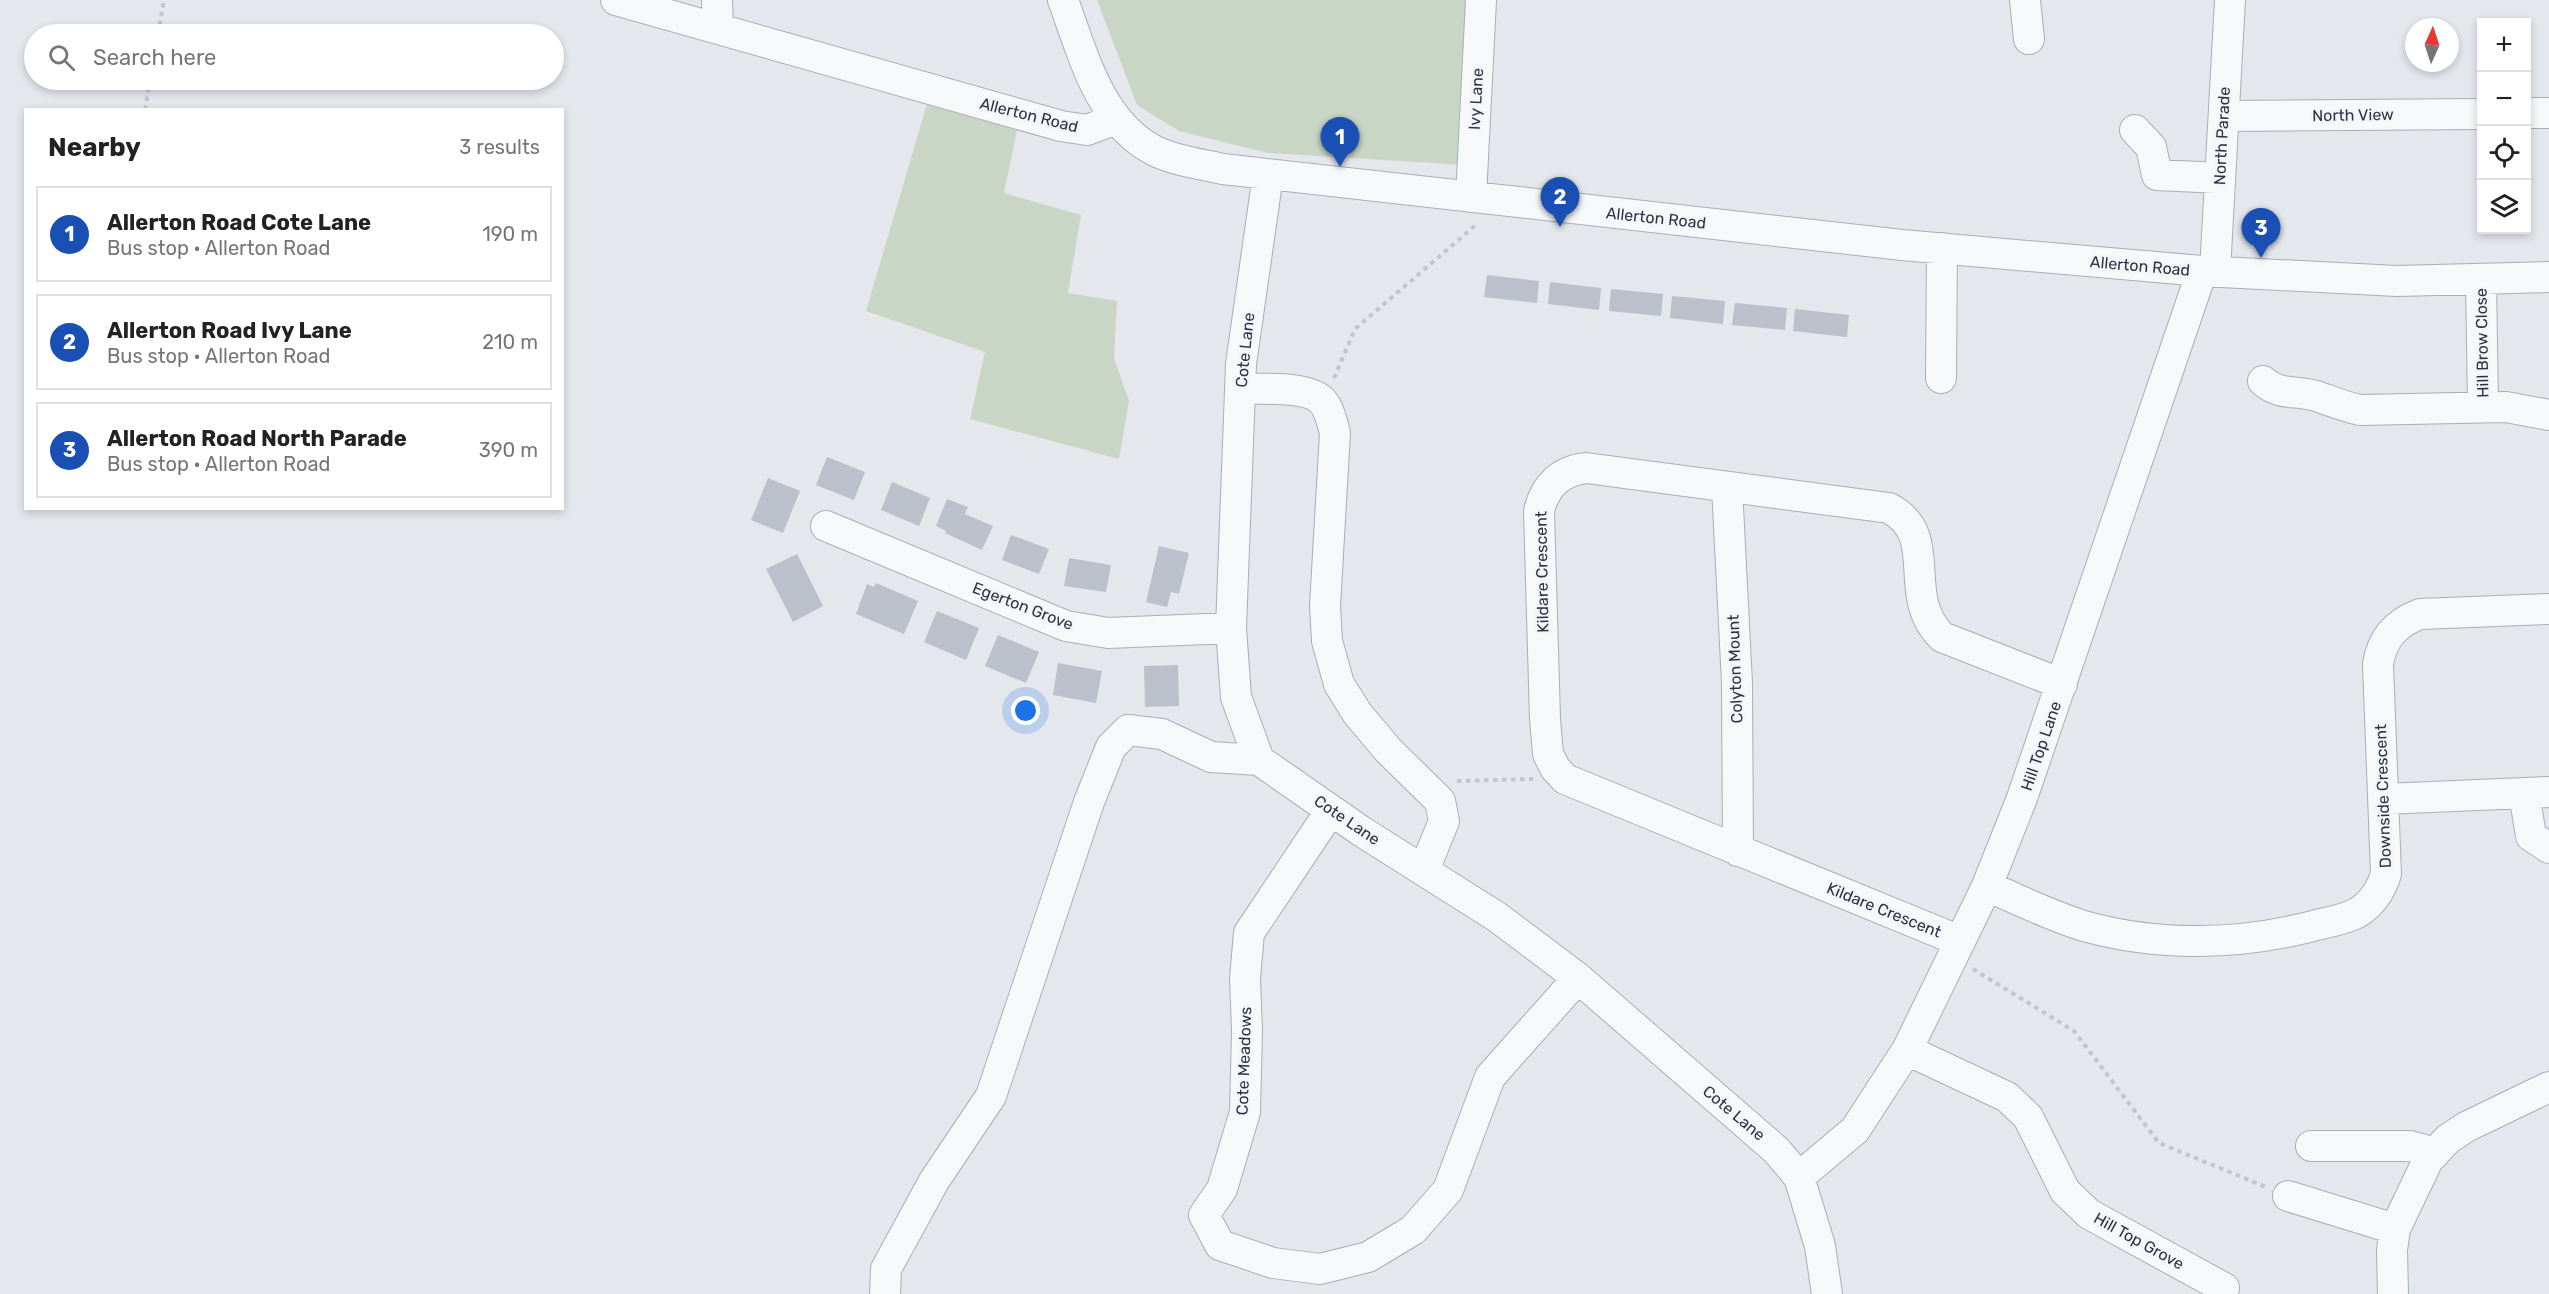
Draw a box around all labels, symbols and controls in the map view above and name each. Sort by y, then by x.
north arrow [2405,18,2459,72]
map controls [2477,18,2531,234]
button: + [2477,18,2531,72]
search box [24,24,564,90]
icon: search [45,41,78,74]
text: Search here [93,44,216,71]
street label: Ivy Lane [1465,67,1487,130]
button: − [2477,72,2531,126]
street label: North Parade [2210,86,2234,186]
street label: Allerton Road [978,94,1080,136]
street label: North View [2312,105,2394,125]
pin: 1 [1320,118,1360,167]
button: locate [2477,126,2531,180]
text: Nearby [48,132,141,163]
text: 3 results [459,135,540,159]
pin: 2 [1540,178,1580,227]
button: layers [2477,180,2531,234]
street label: Allerton Road [1605,203,1707,233]
pin: 3 [2242,208,2280,258]
text: Allerton Road Cote Lane [107,209,371,236]
text: 1 [65,222,74,246]
text: 190 m [482,222,538,246]
text: Bus stop · Allerton Road [107,236,330,260]
street label: Allerton Road [2089,252,2191,280]
street label: Hill Brow Close [2472,288,2492,398]
street label: Cote Lane [1232,311,1258,388]
text: Allerton Road Ivy Lane [107,317,352,344]
text: 2 [63,330,76,354]
text: 210 m [482,330,538,354]
text: Bus stop · Allerton Road [107,344,330,368]
text: Allerton Road North Parade [107,425,407,452]
text: 3 [63,438,76,462]
text: 390 m [479,438,538,462]
text: Bus stop · Allerton Road [107,452,330,476]
street label: Kildare Crescent [1531,511,1553,633]
street label: Egerton Grove [970,578,1076,634]
street label: Colyton Mount [1724,614,1746,724]
your location [1011,696,1040,725]
street label: Hill Top Lane [2017,699,2065,793]
street label: Downside Crescent [2371,724,2395,868]
street label: Cote Lane [1310,791,1384,849]
street label: Kildare Crescent [1824,878,1944,942]
street label: Cote Meadows [1233,1006,1255,1116]
street label: Cote Lane [1699,1081,1769,1145]
street label: Hill Top Grove [2091,1208,2187,1274]

